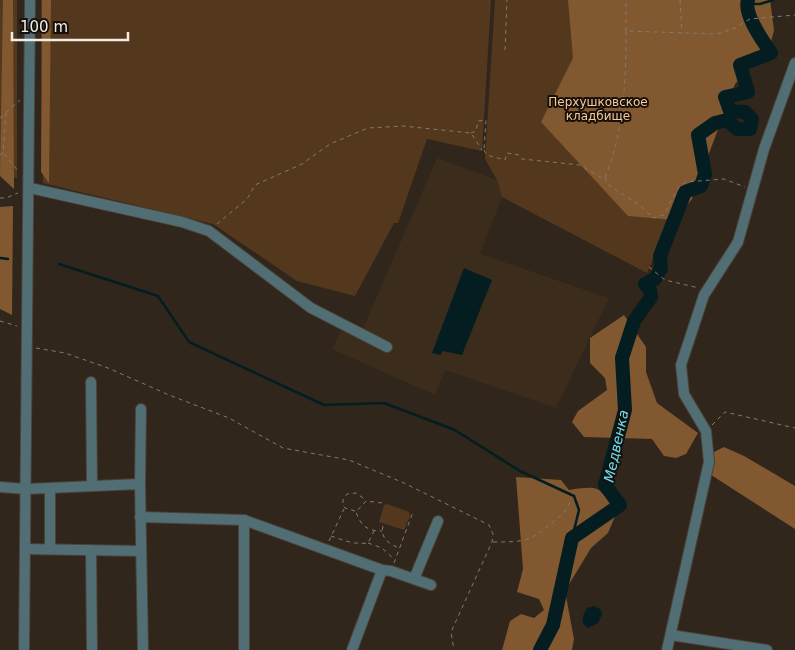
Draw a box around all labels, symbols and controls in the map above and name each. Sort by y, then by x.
scale bar [12,10,129,42]
text: 100 m [20,18,68,36]
park label: Перхушковское кладбище [548,95,648,123]
water label: Медвенка [601,408,631,484]

